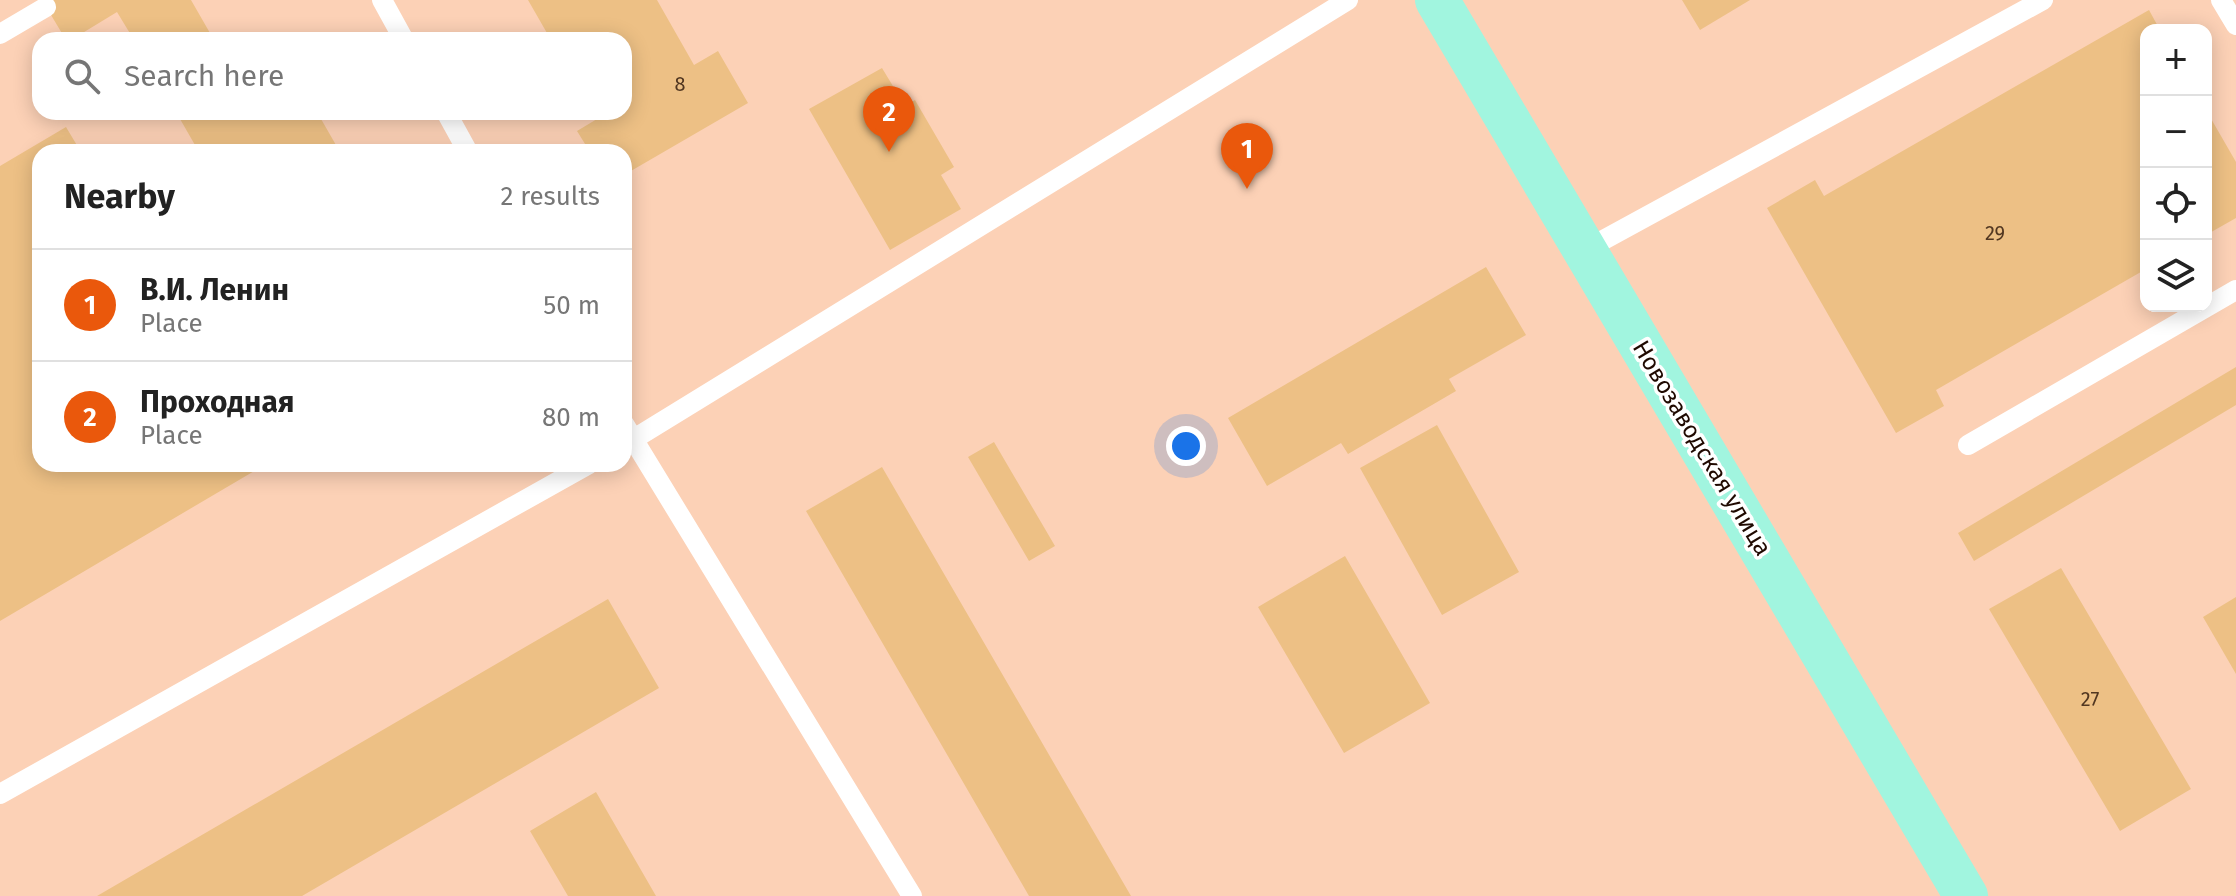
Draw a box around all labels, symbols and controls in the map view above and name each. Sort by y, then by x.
map controls [2140,24,2212,312]
button: + [2140,24,2212,96]
search box [32,32,632,120]
icon: search [60,54,104,98]
text: Search here [124,58,284,94]
house number: 8 [674,72,686,96]
pin: 2 [863,86,915,152]
button: − [2140,96,2212,168]
pin: 1 [1221,123,1273,189]
button: locate [2140,168,2212,240]
text: Nearby [64,176,175,217]
text: 2 results [500,181,600,212]
house number: 29 [1985,221,2005,245]
button: layers [2140,240,2212,312]
text: В.И. Ленин [140,272,289,308]
text: 1 [84,290,96,321]
text: 50 m [543,290,600,321]
text: Place [140,308,203,339]
street label: Новозаводская улица [1627,336,1777,560]
text: Проходная [140,384,295,420]
text: 2 [83,402,97,433]
text: 80 m [542,402,600,433]
text: Place [140,420,203,451]
your location [1166,426,1206,466]
house number: 27 [2081,687,2099,711]

